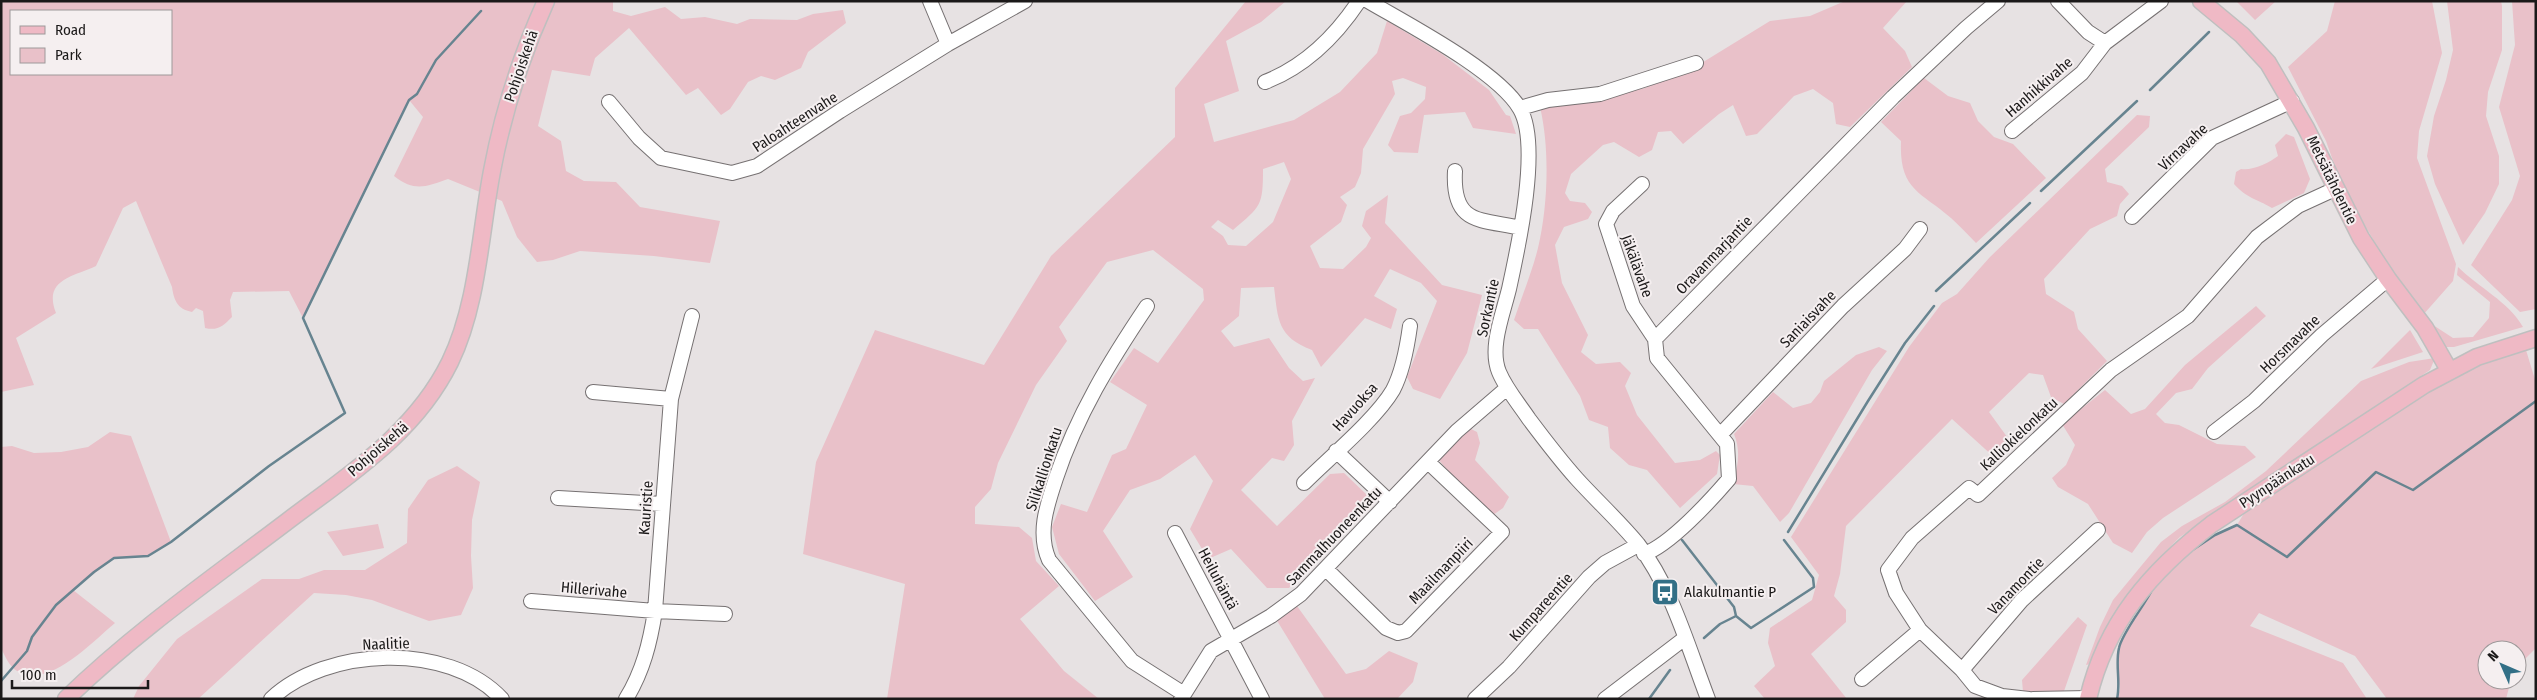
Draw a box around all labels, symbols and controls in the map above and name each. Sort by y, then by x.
legend [10,10,172,75]
text: Road [55,21,86,39]
street label: Pohjoiskehä [500,28,542,104]
text: Park [55,46,82,64]
street label: Hanhikkivahe [2002,53,2076,121]
street label: Paloahteenvahe [749,88,841,156]
street label: Virnavahe [2155,120,2211,174]
street label: Metsätähdentie [2303,133,2361,227]
street label: Oravanmarjantie [1672,212,1756,298]
street label: Jäkälävahe [1617,232,1657,300]
street label: Sorkantie [1473,277,1503,339]
street label: Saniaisvahe [1776,287,1840,351]
street label: Horsmavahe [2256,311,2324,377]
street label: Havuoksa [1329,379,1381,435]
street label: Kalliokielonkatu [1977,394,2061,474]
street label: Pohjoiskehä [344,418,412,480]
street label: Silikallionkatu [1022,425,1066,513]
street label: Pyynpäänkatu [2236,450,2318,512]
street label: Kauristie [635,480,657,536]
street label: Sammalhuoneenkatu [1282,483,1386,589]
street label: Maailmanpiiri [1405,534,1477,608]
street label: Heiluhäntä [1194,545,1242,613]
street label: Vanamontie [1984,553,2048,619]
street label: Kumpareentie [1506,569,1576,645]
bus stop icon: Alakulmantie P [1650,577,1680,607]
street label: Hillerivahe [560,578,628,602]
place label: Alakulmantie P [1684,583,1776,601]
street label: Naalitie [362,634,410,654]
north arrow [2477,640,2527,690]
text: N [2484,647,2502,665]
scale bar [12,658,149,690]
text: 100 m [20,666,57,684]

